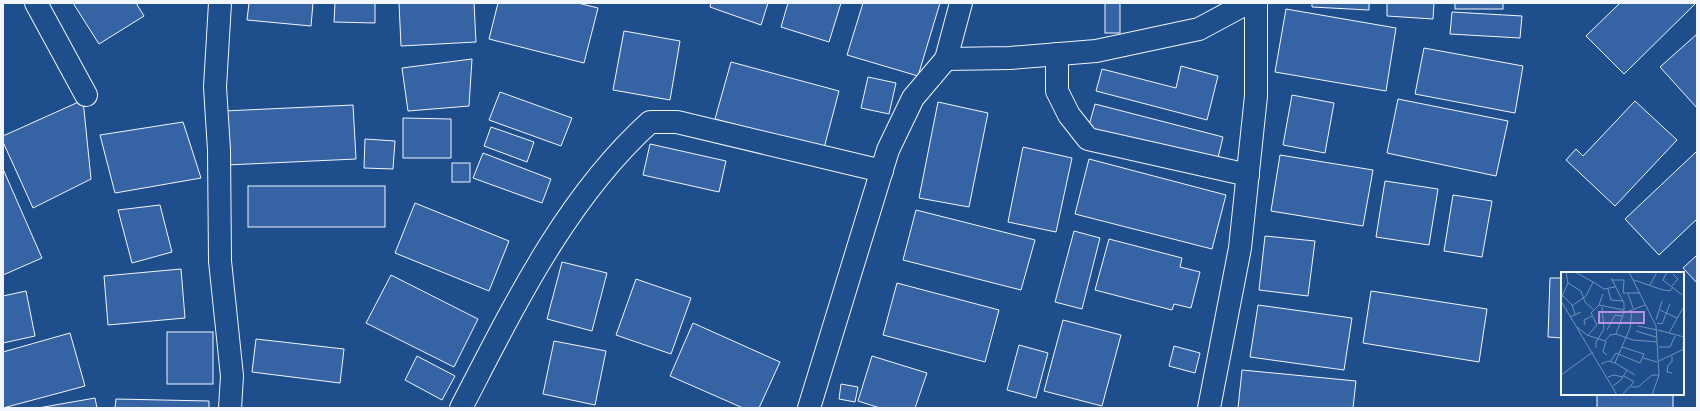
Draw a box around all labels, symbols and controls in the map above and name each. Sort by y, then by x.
inset map [1561,272,1684,395]

